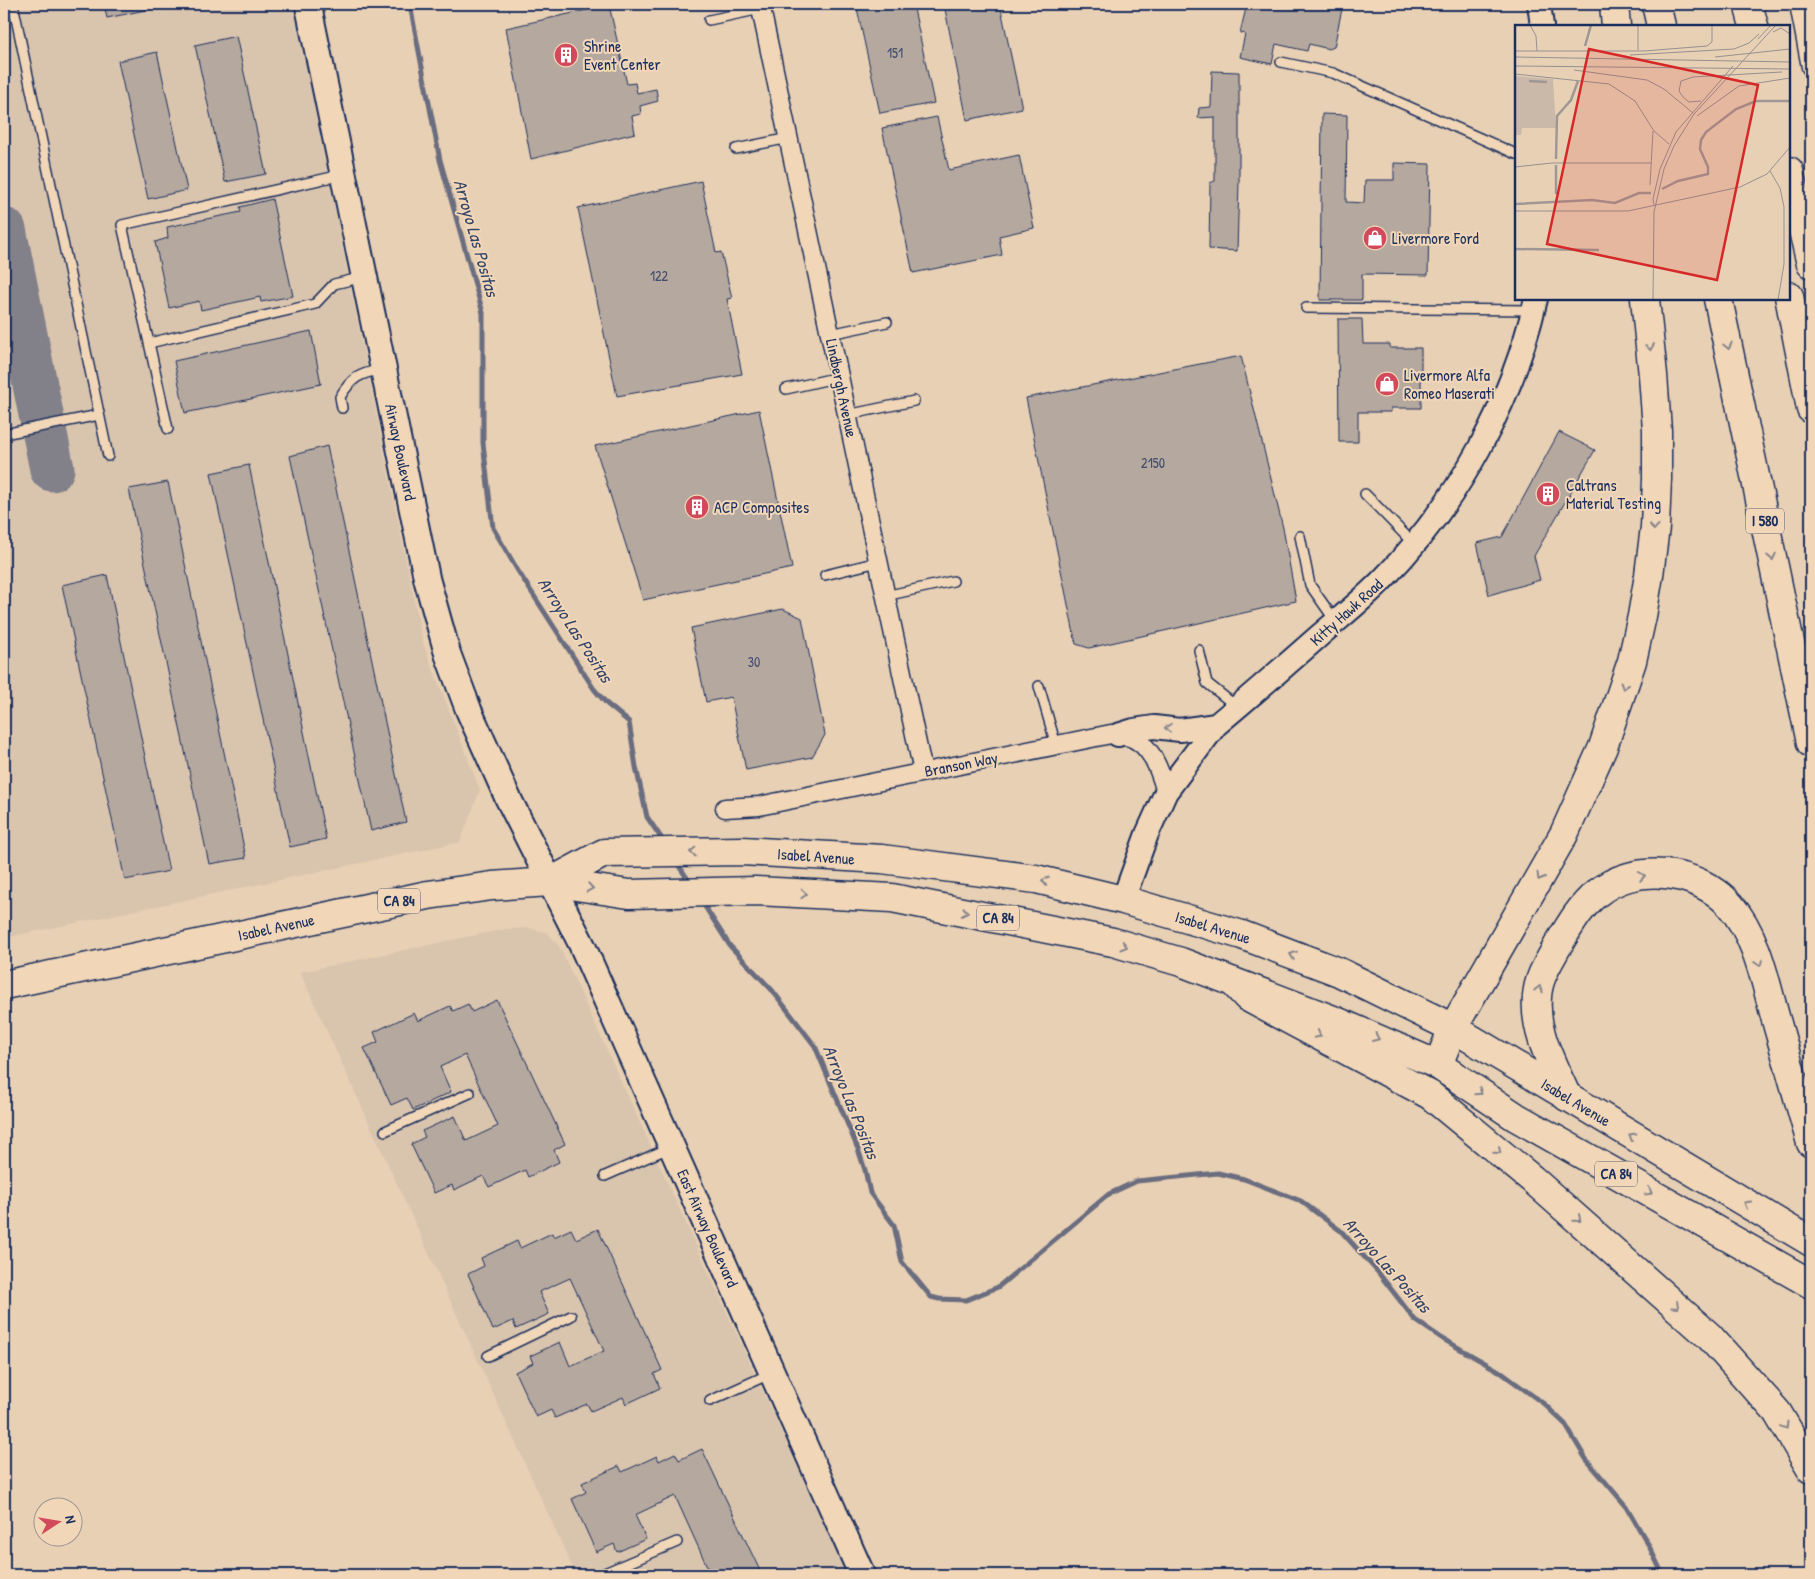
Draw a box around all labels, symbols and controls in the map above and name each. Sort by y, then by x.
inset map [1515,25,1790,300]
place label: Shrine Event Center [584,35,661,75]
building icon: Shrine Event Center [553,42,579,68]
house number: 151 [887,43,903,62]
water label: Arroyo Las Positas [448,176,506,301]
shop icon: Livermore Ford [1362,225,1388,251]
place label: Livermore Ford [1392,227,1479,249]
house number: 122 [650,266,669,285]
street label: Lindbergh Avenue [821,337,863,440]
one-way arrow [1722,342,1733,351]
one-way arrow [1644,343,1655,351]
place label: Livermore Alfa Romeo Maserati [1404,364,1495,404]
shop icon: Livermore Alfa Romeo Maserati [1374,371,1400,397]
street label: Airway Boulevard [380,402,422,502]
house number: 2150 [1141,453,1165,472]
place label: Caltrans Material Testing [1566,474,1661,514]
building icon: Caltrans Material Testing [1535,481,1561,507]
building icon: ACP Composites [684,494,710,520]
place label: ACP Composites [714,496,809,518]
road number: I 580 [1746,508,1784,534]
one-way arrow [1649,523,1660,531]
one-way arrow [1766,552,1777,561]
water label: Arroyo Las Positas [532,572,620,689]
street label: Kitty Hawk Road [1305,573,1387,651]
house number: 30 [748,652,760,671]
one-way arrow [1620,681,1630,690]
one-way arrow [1164,723,1172,734]
street label: Branson Way [922,746,1000,782]
street label: Isabel Avenue [776,842,856,870]
one-way arrow [689,847,696,857]
one-way arrow [1536,871,1546,880]
one-way arrow [1638,871,1646,881]
one-way arrow [1041,876,1050,887]
one-way arrow [586,882,594,893]
road number: CA 84 [378,888,420,914]
one-way arrow [800,888,808,899]
street label: Isabel Avenue [1173,905,1254,949]
road number: CA 84 [977,906,1019,930]
one-way arrow [961,907,970,917]
street label: Isabel Avenue [236,908,317,946]
one-way arrow [1120,940,1128,950]
one-way arrow [1290,951,1298,961]
one-way arrow [1753,958,1763,967]
one-way arrow [1533,984,1544,993]
one-way arrow [1313,1029,1322,1039]
one-way arrow [1371,1032,1380,1043]
water label: Arroyo Las Positas [817,1041,886,1164]
street label: Isabel Avenue [1537,1073,1615,1132]
one-way arrow [1473,1086,1482,1095]
one-way arrow [1629,1132,1638,1142]
one-way arrow [1492,1145,1501,1153]
road number: CA 84 [1595,1162,1637,1186]
street label: East Airway Boulevard [672,1166,744,1290]
one-way arrow [1644,1186,1653,1196]
one-way arrow [1743,1200,1752,1210]
water label: Arroyo Las Positas [1338,1211,1438,1319]
one-way arrow [1572,1213,1581,1222]
one-way arrow [1670,1300,1679,1309]
one-way arrow [1778,1420,1788,1429]
north arrow [32,1496,82,1546]
text: N [61,1514,81,1525]

